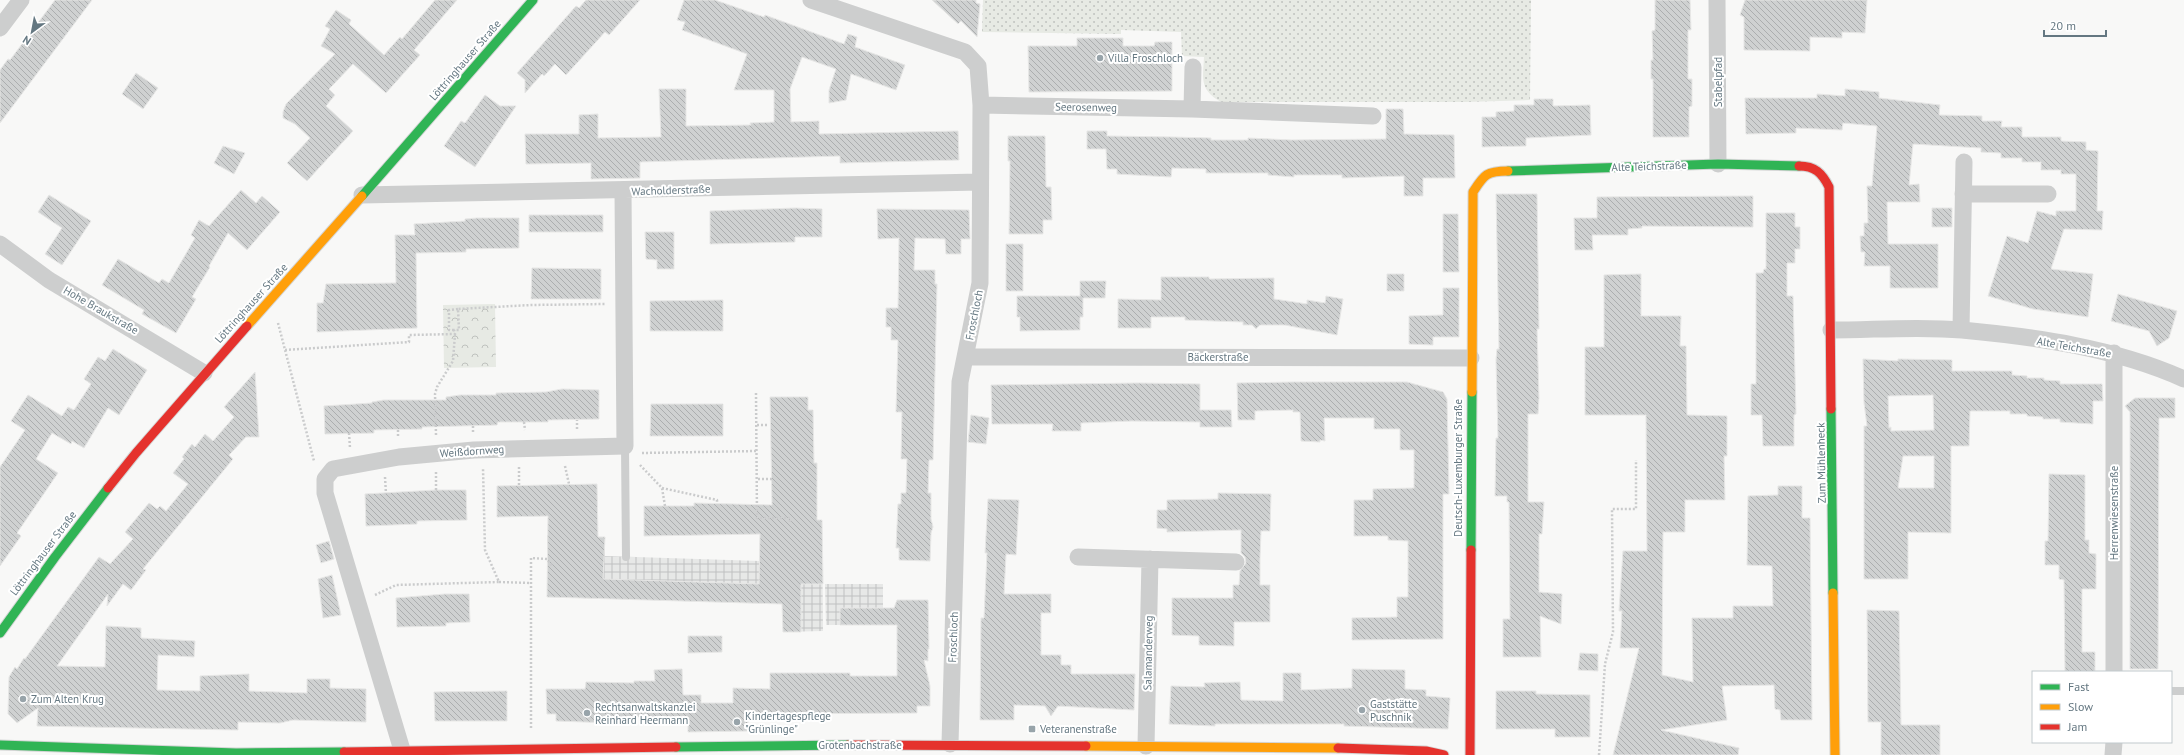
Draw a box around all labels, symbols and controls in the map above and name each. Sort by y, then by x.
north arrow [12,12,52,52]
scale bar [2044,12,2106,38]
street label: Löttringhauser Straße [426,17,504,103]
text: 20 m [2050,18,2076,33]
text: N [20,33,33,48]
place label: Villa Froschloch [1107,51,1183,65]
marker: Villa Froschloch [1095,53,1105,63]
street label: Stabelpfad [1711,57,1725,107]
street label: Seerosenweg [1055,99,1117,115]
street label: Alte Teichstraße [1611,158,1687,174]
street label: Wacholderstraße [631,182,711,198]
street label: Löttringhauser Straße [212,260,291,346]
street label: Hohe Braukstraße [61,283,141,337]
street label: Froschloch [962,289,986,341]
street label: Alte Teichstraße [2036,334,2113,361]
street label: Bäckerstraße [1188,350,1249,364]
street label: Deutsch-Luxemburger Straße [1451,399,1465,537]
street label: Zum Mühlenheck [1813,422,1829,503]
street label: Weißdornweg [439,442,505,460]
street label: Herrenwiesenstraße [2107,465,2121,560]
street label: Löttringhauser Straße [7,508,80,598]
street label: Froschloch [945,611,961,663]
street label: Salamanderweg [1140,615,1156,691]
legend [2032,671,2172,743]
text: Fast [2068,679,2089,694]
place label: Zum Alten Krug [31,692,104,706]
marker: Zum Alten Krug [18,694,28,704]
place label: Gaststätte Puschnik [1370,697,1418,724]
text: Slow [2068,699,2093,714]
place label: Rechtsanwaltskanzlei Reinhard Heermann [595,700,696,727]
marker: Gaststätte Puschnik [1357,705,1367,715]
marker: Rechtsanwaltskanzlei Reinhard Heermann [582,708,592,718]
place label: Kindertagespflege "Grünlinge" [745,709,831,736]
marker: Kindertagespflege "Grünlinge" [732,717,742,727]
text: Jam [2067,719,2087,734]
place label: Veteranenstraße [1039,722,1117,736]
marker: Veteranenstraße [1027,724,1037,734]
street label: Grotenbachstraße [818,738,902,752]

